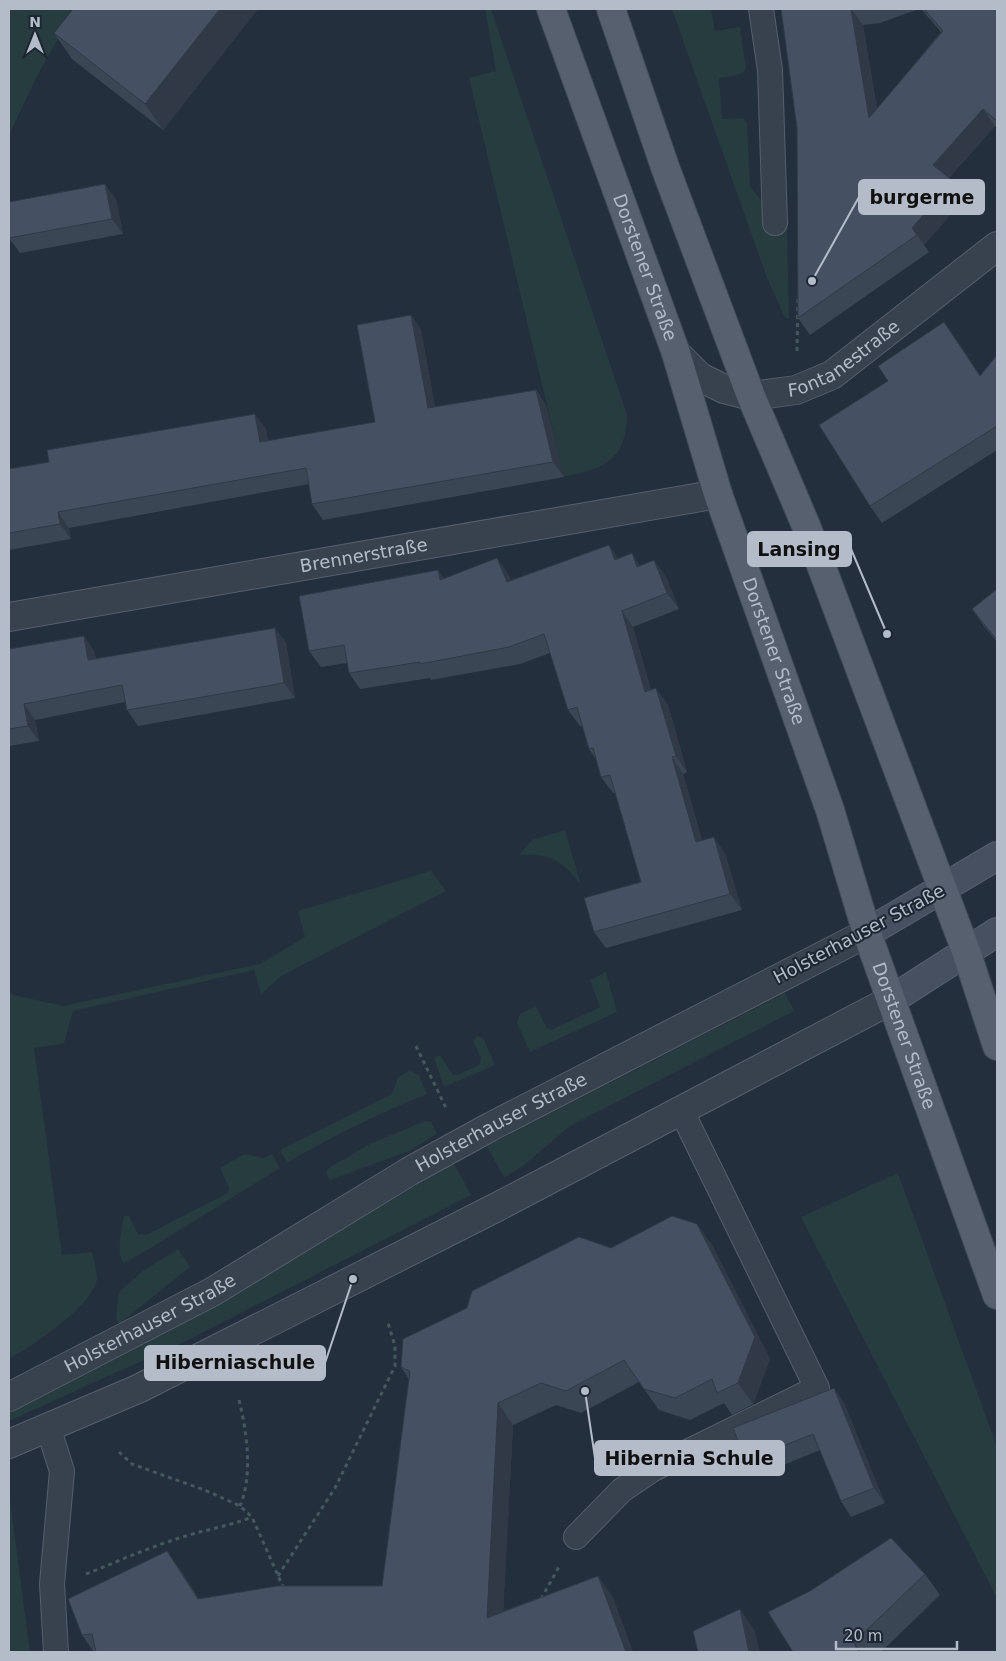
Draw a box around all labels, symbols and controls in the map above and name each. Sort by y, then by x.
north arrow [10,10,60,60]
text: N [29,14,41,30]
callout: burgerme [859,180,984,214]
text: burgerme [869,186,975,208]
street label: Dorstener Straße [609,191,682,344]
street label: Fontanestraße [787,315,904,401]
callout: Lansing [748,532,851,566]
street label: Brennerstraße [298,534,429,576]
text: Lansing [757,538,841,560]
street label: Dorstener Straße [738,575,810,728]
street label: Holsterhauser Straße [770,879,948,988]
street label: Dorstener Straße [868,959,940,1112]
street label: Holsterhauser Straße [412,1068,590,1176]
street label: Holsterhauser Straße [60,1269,239,1377]
callout: Hiberniaschule [145,1346,325,1380]
text: Hiberniaschule [155,1351,315,1373]
callout: Hibernia Schule [595,1441,784,1475]
text: Hibernia Schule [604,1447,774,1469]
scale bar [836,1618,957,1650]
text: 20 m [844,1627,882,1645]

